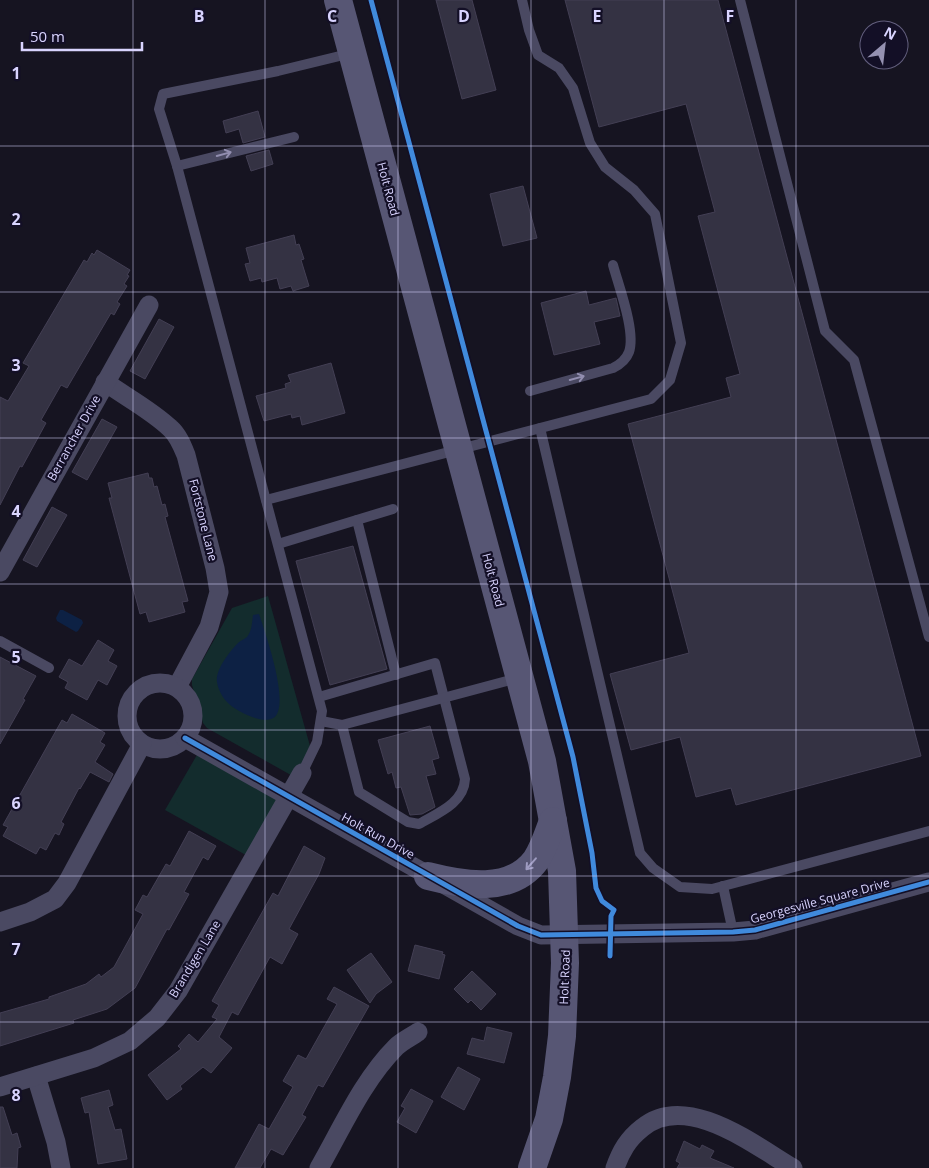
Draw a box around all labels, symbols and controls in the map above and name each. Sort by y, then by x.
text: B [194,5,204,27]
text: C [327,5,337,27]
text: D [458,5,470,27]
text: E [593,5,602,27]
text: F [726,5,734,27]
scale bar [22,20,142,52]
north arrow [859,20,909,70]
text: N [881,22,900,44]
text: 50 m [30,26,65,46]
text: 1 [11,62,21,84]
one-way arrow [215,149,231,158]
street label: Holt Road [373,160,404,218]
text: 2 [11,208,21,230]
text: 3 [11,354,21,376]
one-way arrow [569,373,585,383]
street label: Berrancher Drive [43,392,104,484]
street label: Fortstone Lane [185,477,222,563]
text: 4 [11,500,21,522]
street label: Holt Road [478,551,509,609]
text: 5 [11,646,21,668]
text: 6 [11,792,21,814]
street label: Holt Run Drive [339,808,418,863]
one-way arrow [526,858,537,871]
street label: Georgesville Square Drive [748,874,892,927]
street label: Brandigen Lane [165,917,225,1001]
text: 7 [11,938,21,960]
street label: Holt Road [555,949,574,1005]
text: 8 [11,1084,21,1106]

